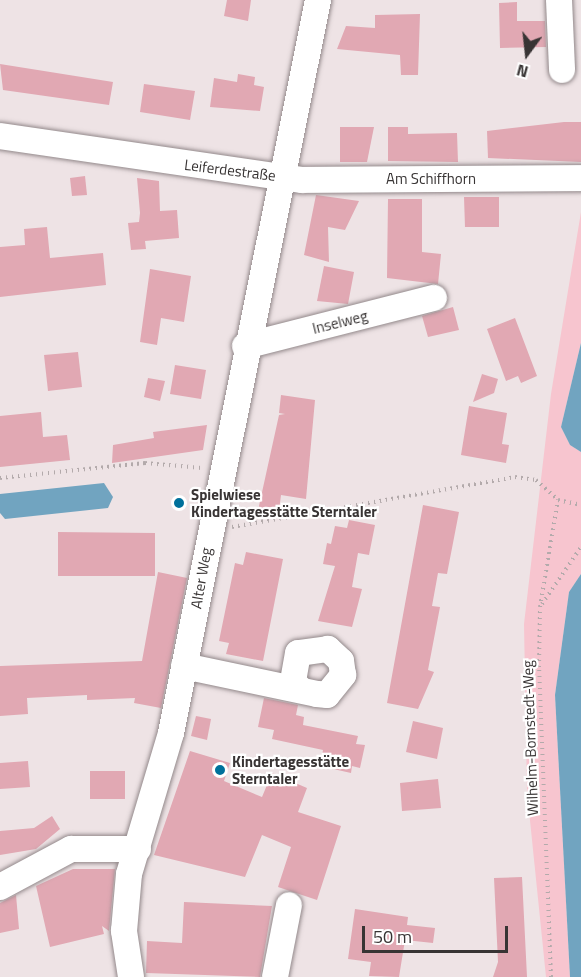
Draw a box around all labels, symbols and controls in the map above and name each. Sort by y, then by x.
north arrow [497,24,557,84]
text: N [514,58,531,84]
street label: Leiferdestraße [183,155,277,185]
street label: Am Schiffhorn [386,170,476,188]
street label: Inselweg [310,306,370,338]
place label: Spielwiese Kindertagesstätte Sterntaler [191,485,377,520]
marker: Spielwiese Kindertagesstätte Sterntaler [172,496,186,510]
street label: Alter Weg [187,546,215,610]
street label: Wilhelm-Bornstedt-Weg [518,660,542,816]
place label: Kindertagesstätte Sterntaler [232,752,349,787]
marker: Kindertagesstätte Sterntaler [213,763,227,777]
scale bar [365,914,510,952]
text: 50 m [373,923,412,950]

